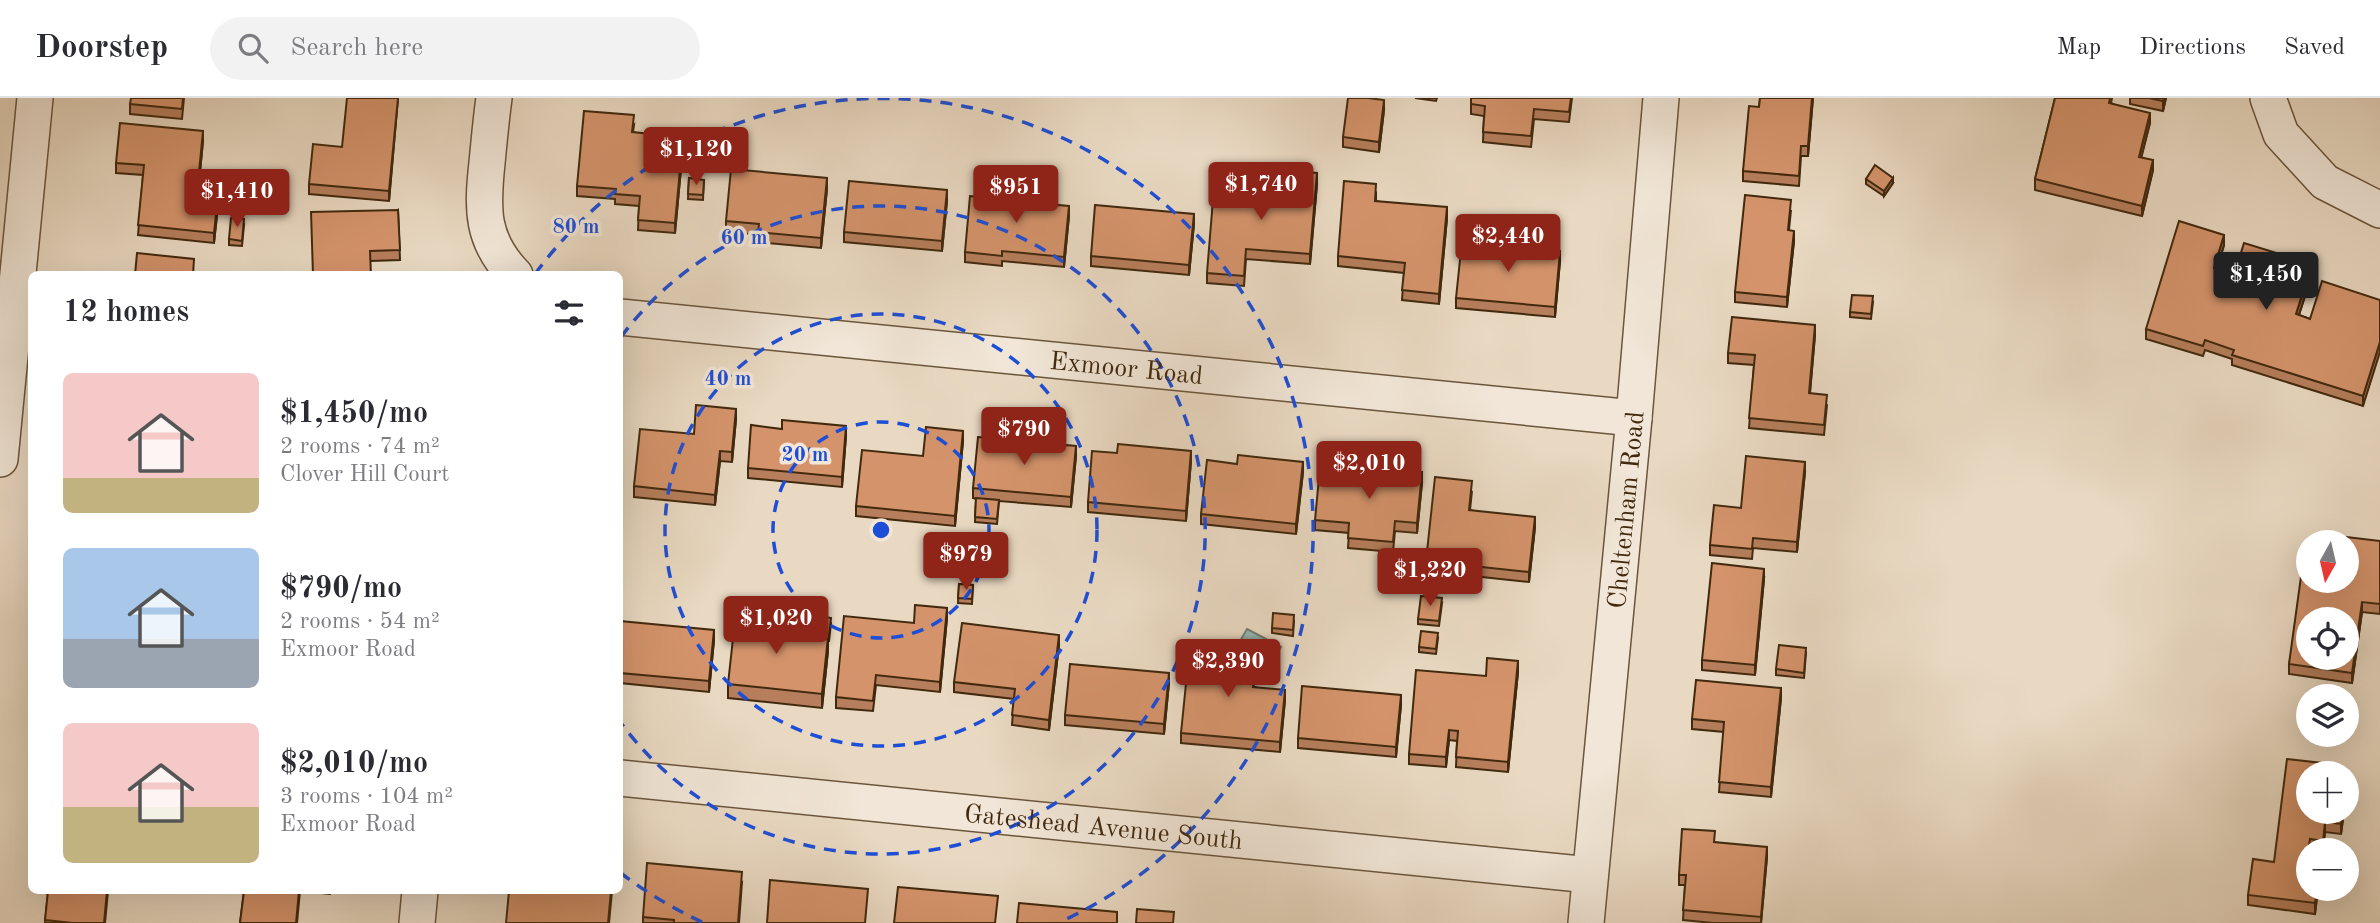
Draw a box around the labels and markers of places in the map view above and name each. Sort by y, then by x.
pin: $1,120 [639,127,753,187]
pin: $1,740 [1204,162,1318,222]
pin: $951 [975,166,1057,225]
pin: $1,410 [180,170,294,229]
pin: $2,440 [1451,214,1565,274]
pin: $1,450 [2209,252,2323,312]
pin: $790 [983,408,1065,467]
pin: $2,010 [1312,442,1426,501]
centre of rings [869,518,893,542]
pin: $979 [925,532,1007,592]
pin: $1,220 [1373,548,1487,608]
pin: $1,020 [719,596,833,656]
pin: $2,390 [1171,640,1285,699]

